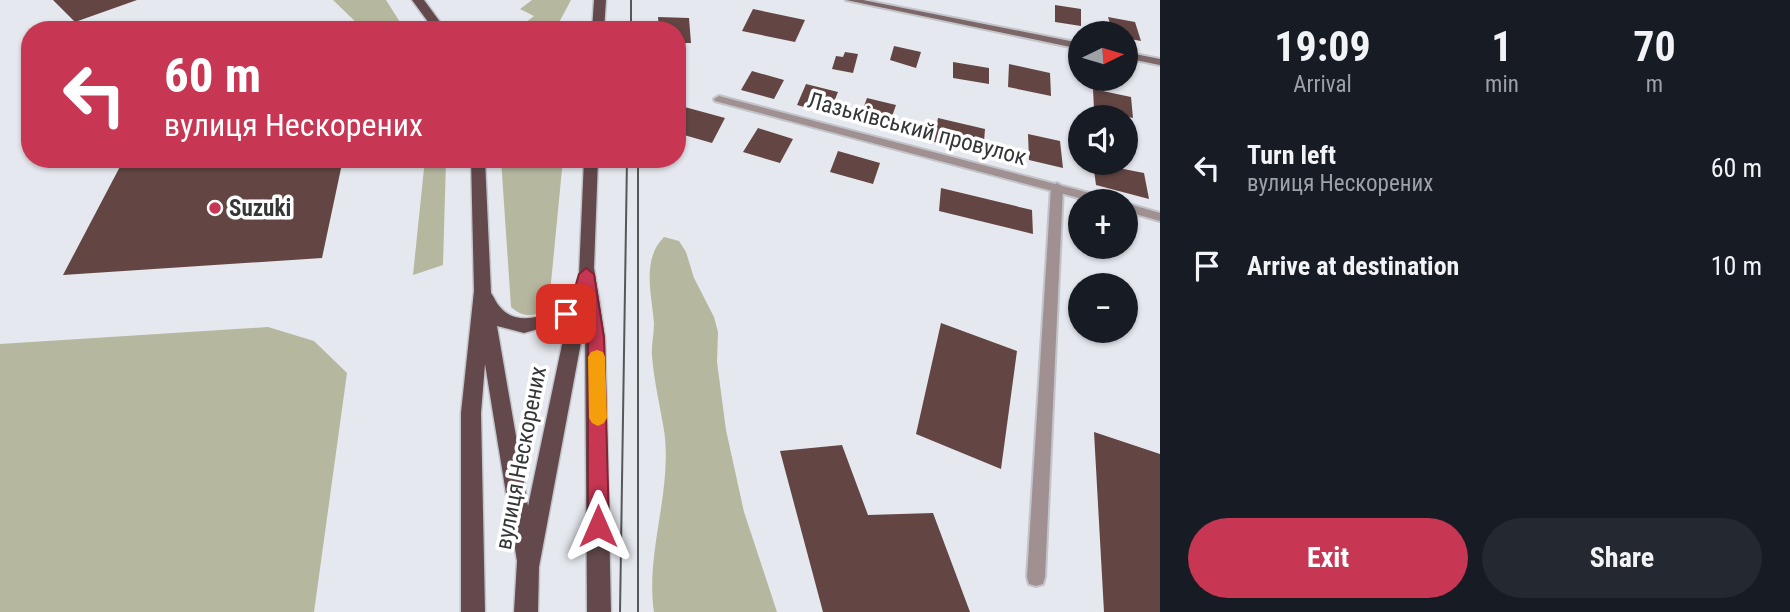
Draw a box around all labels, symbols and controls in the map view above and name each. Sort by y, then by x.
north arrow [1068,21,1138,91]
map controls [1068,21,1138,343]
text: 19:09 [1274,22,1371,71]
text: 1 [1491,22,1513,71]
text: 70 [1633,22,1676,71]
text: 60 m [164,47,261,104]
icon: left [49,49,140,140]
text: Arrival [1293,71,1352,98]
text: min [1485,71,1519,98]
text: m [1646,71,1663,98]
street label: Лазьківський провулок [805,87,1029,171]
button: sound [1068,105,1138,175]
text: вулиця Нескорених [164,106,423,144]
text: Turn left [1247,140,1336,170]
icon: left [1188,149,1226,187]
text: 60 m [1711,153,1762,183]
text: вулиця Нескорених [1247,170,1433,197]
button: + [1068,189,1138,259]
place label: Suzuki [229,195,291,222]
marker: Suzuki [207,200,223,216]
icon: arrive [1188,247,1226,285]
text: Arrive at destination [1247,251,1459,281]
text: 10 m [1711,251,1762,281]
button: − [1068,273,1138,343]
pin [536,284,596,344]
icon: arrive [547,295,585,333]
street label: вулиця Нескорених [490,364,552,552]
position arrow [561,489,635,563]
button: Exit [1188,518,1468,598]
button: Share [1482,518,1762,598]

